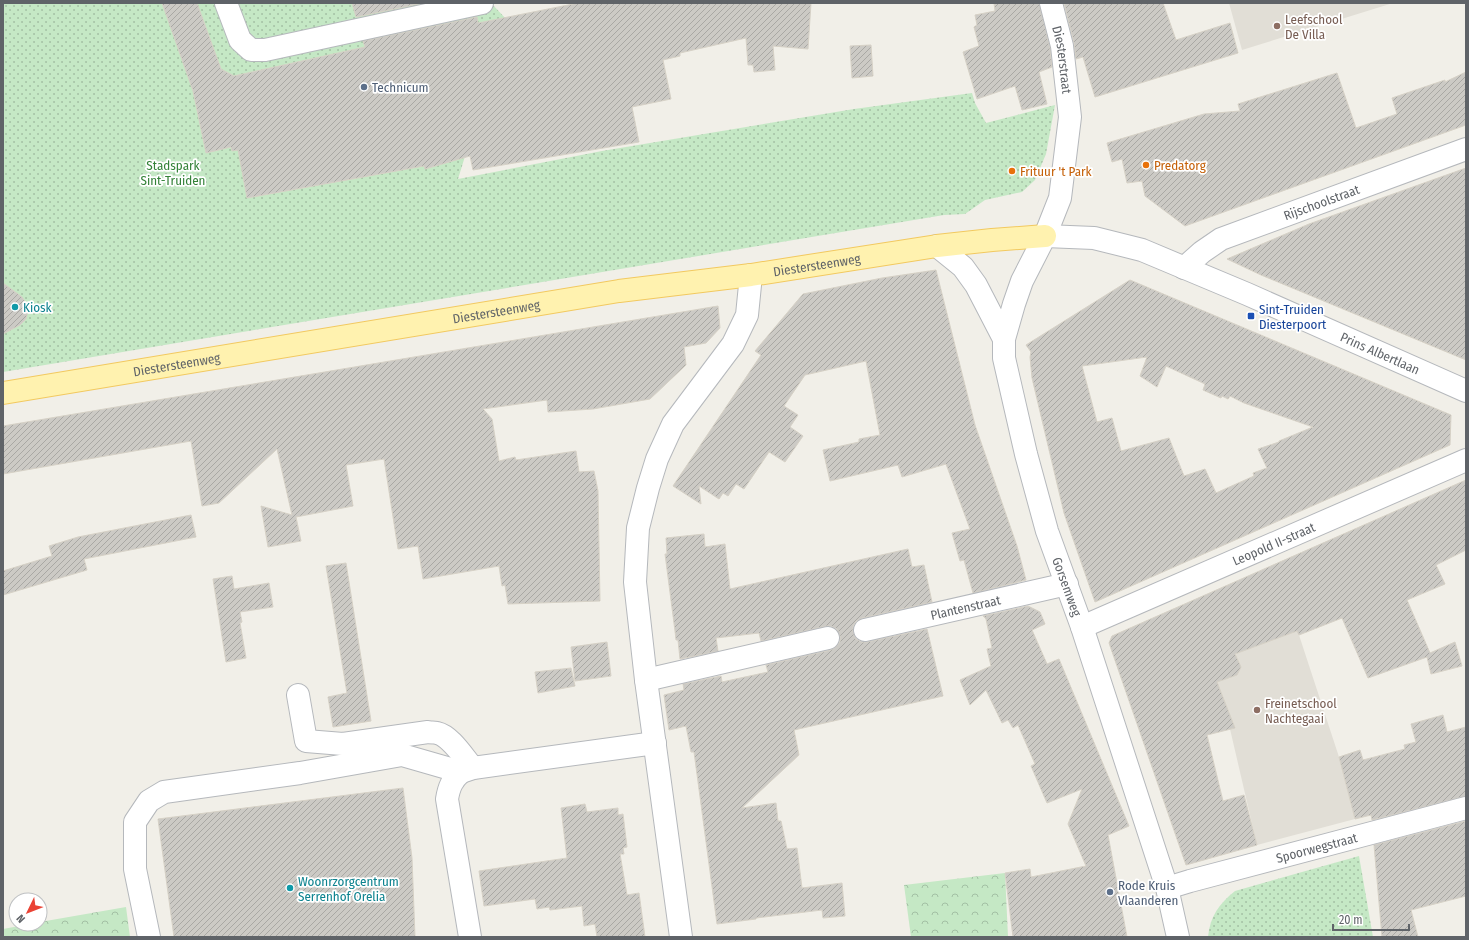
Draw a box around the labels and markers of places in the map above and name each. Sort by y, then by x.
place label: Leefschool De Villa [1285,12,1343,42]
marker: Leefschool De Villa [1272,21,1282,31]
place label: Technicum [372,80,429,95]
marker: Technicum [359,82,369,92]
place label: Predatorg [1154,158,1207,173]
marker: Predatorg [1141,160,1151,170]
place label: Frituur 't Park [1020,164,1093,179]
marker: Frituur 't Park [1007,166,1017,176]
place label: Kiosk [23,300,53,315]
marker: Kiosk [10,302,20,312]
place label: Sint-Truiden Diesterpoort [1259,302,1327,332]
marker: Sint-Truiden Diesterpoort [1246,311,1256,321]
place label: Freinetschool Nachtegaai [1265,696,1337,726]
marker: Freinetschool Nachtegaai [1252,705,1262,715]
place label: Woonrzorgcentrum Serrenhof Orelia [298,874,399,904]
place label: Rode Kruis Vlaanderen [1118,878,1178,908]
marker: Woonrzorgcentrum Serrenhof Orelia [285,883,295,893]
marker: Rode Kruis Vlaanderen [1105,887,1115,897]

